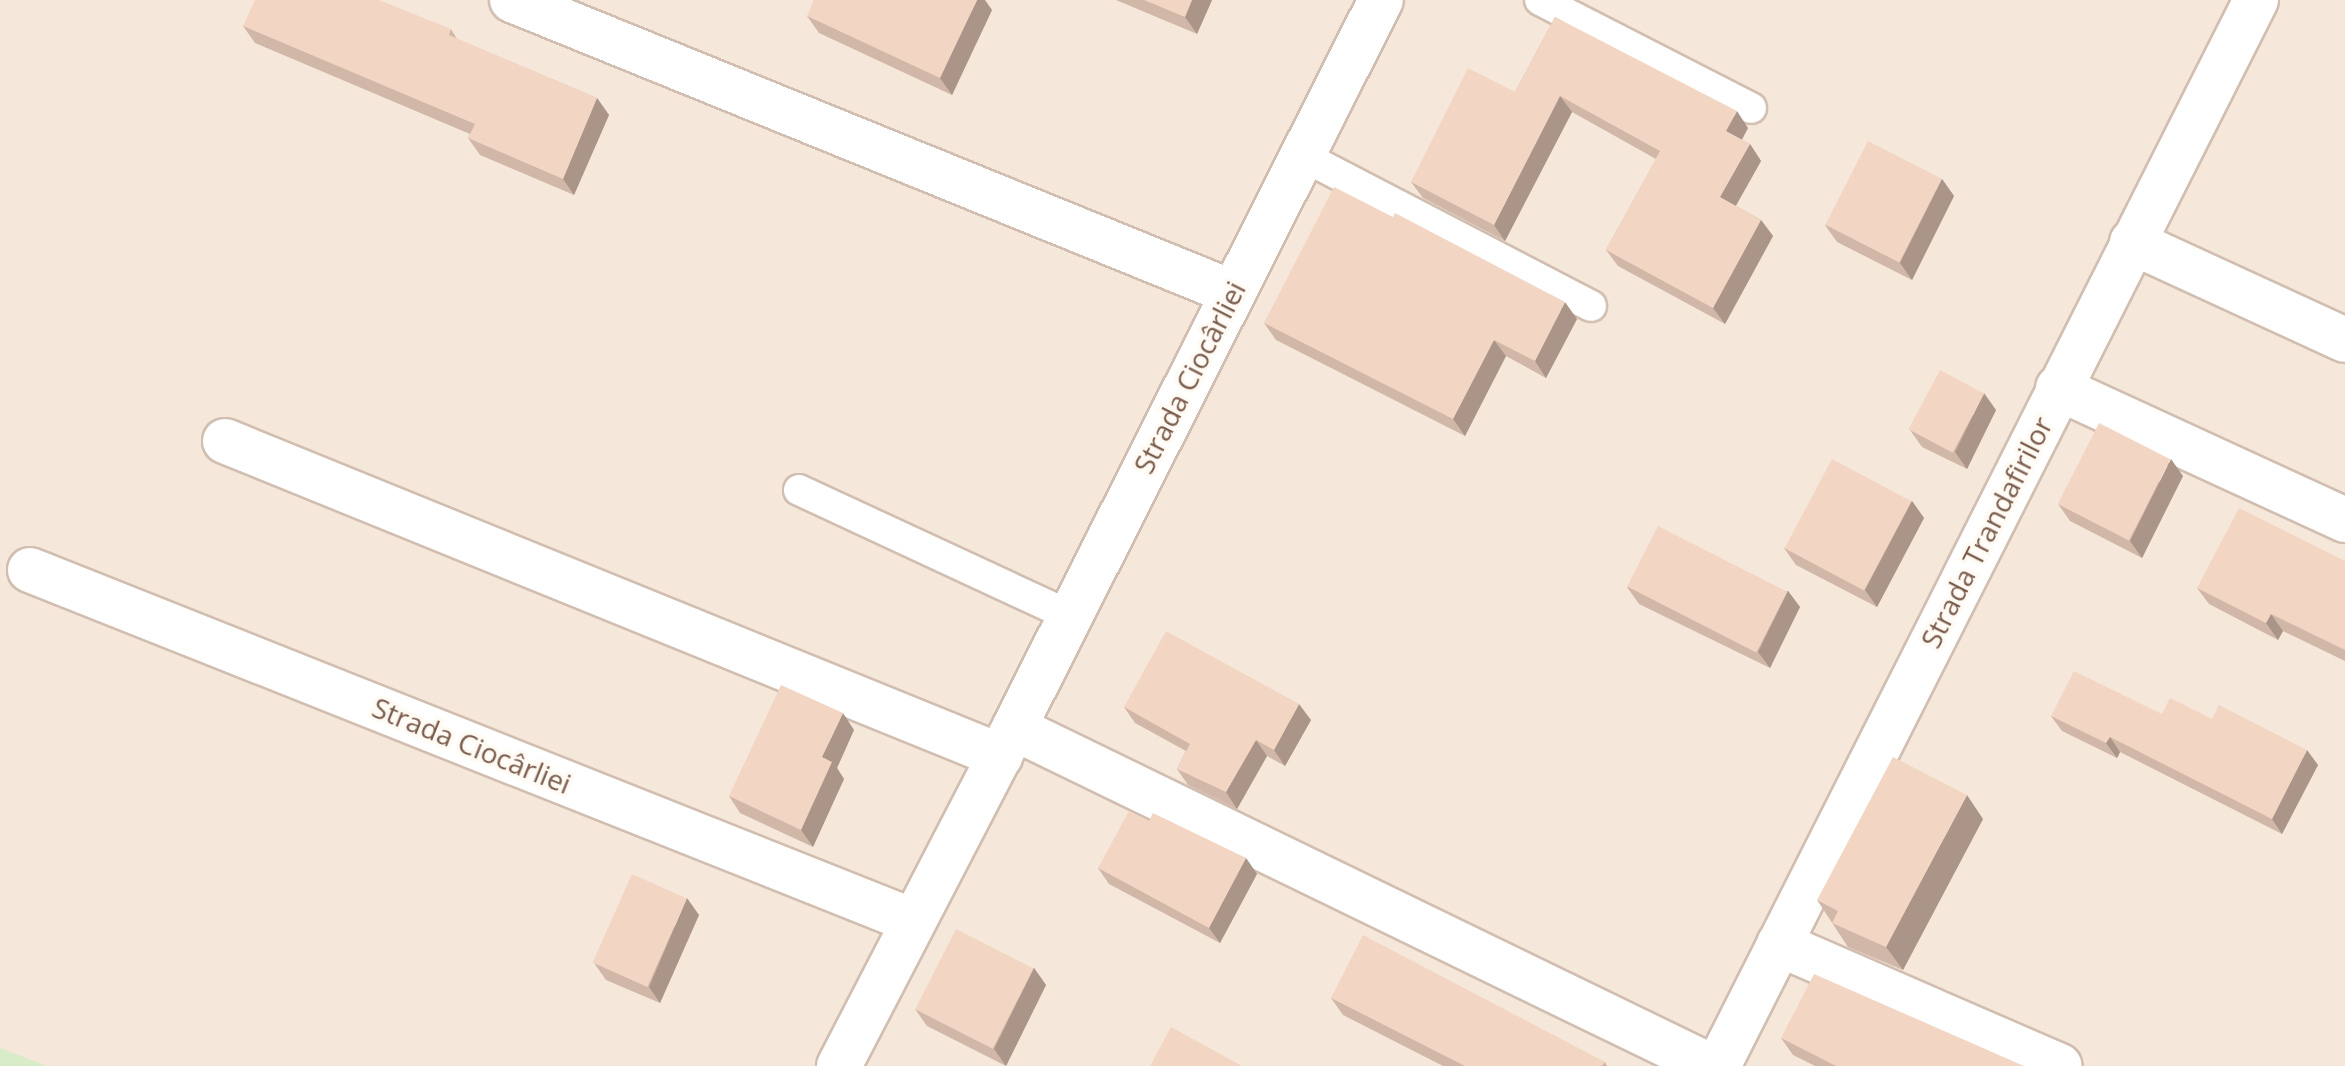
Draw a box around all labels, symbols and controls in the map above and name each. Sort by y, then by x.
street label: Strada Ciocârliei [1126,275,1252,479]
street label: Strada Trandafirilor [1913,411,2059,653]
street label: Strada Ciocârliei [368,690,576,800]

